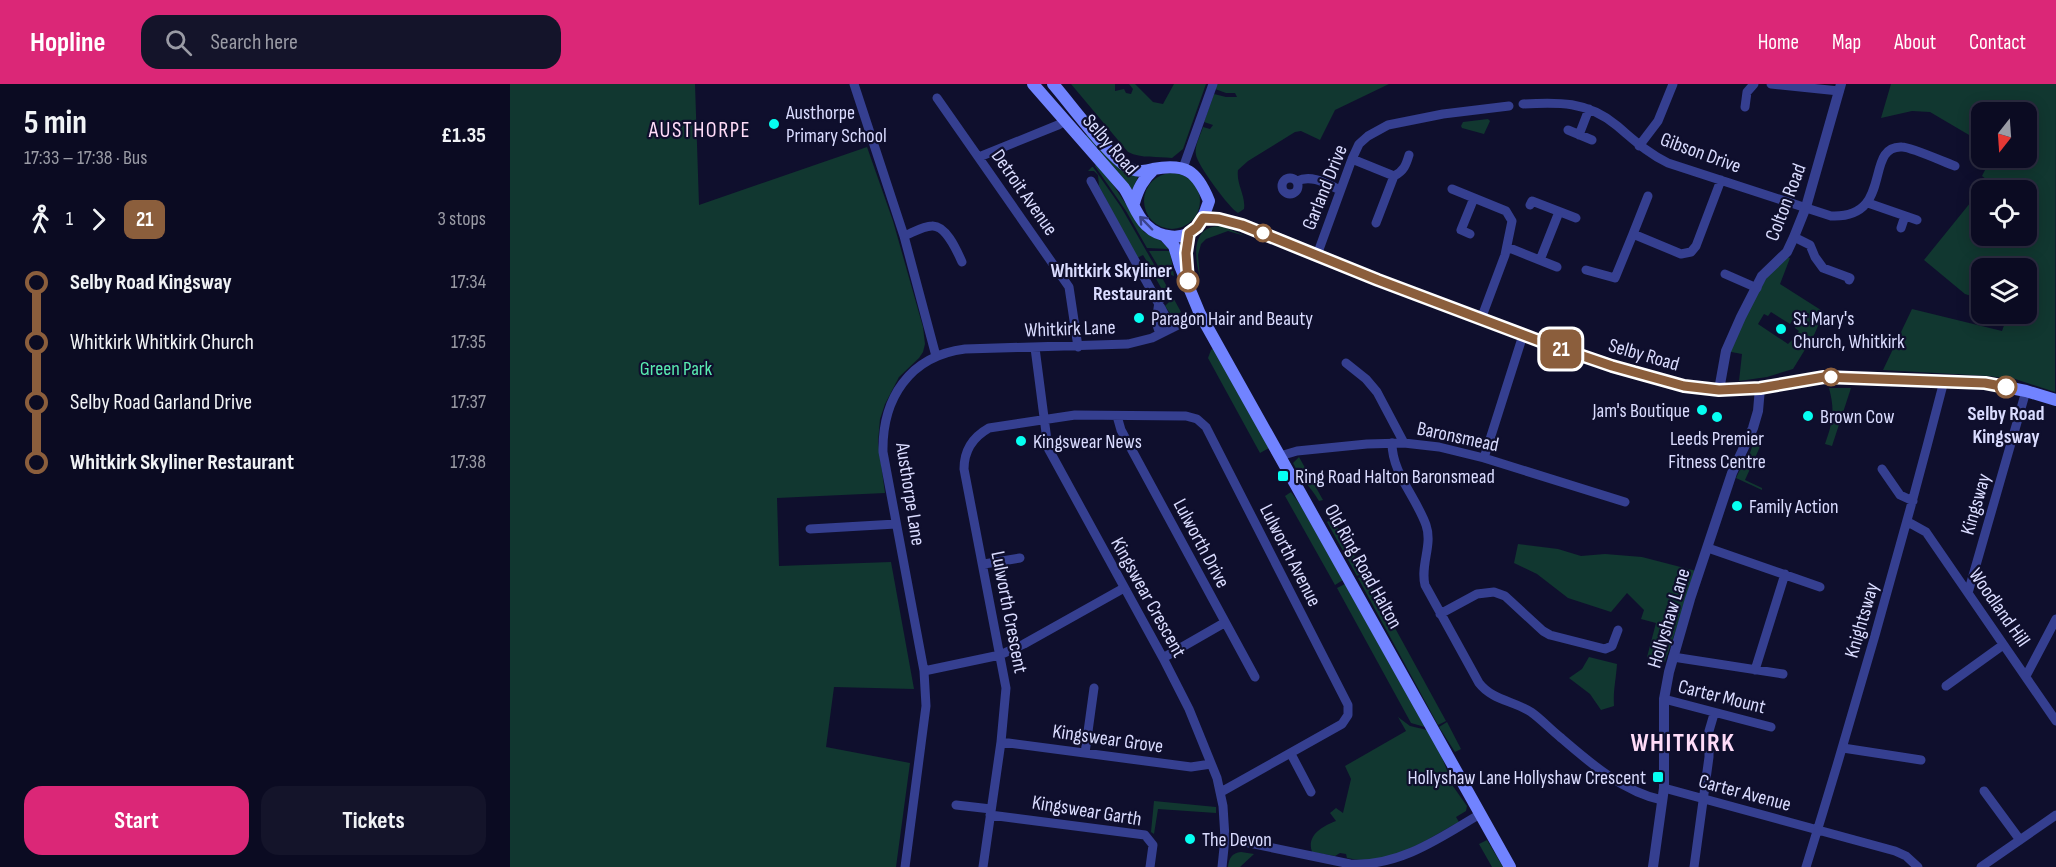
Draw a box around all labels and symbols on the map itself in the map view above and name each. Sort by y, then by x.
place label: Austhorpe Primary School [785,101,887,148]
north arrow [1971,102,2037,168]
street label: Selby Road [1077,109,1143,180]
district label: AUSTHORPE [648,117,751,144]
marker: Austhorpe Primary School [767,117,781,131]
street label: Gibson Drive [1657,127,1744,179]
street label: Garland Drive [1297,141,1353,233]
street label: Detroit Avenue [986,145,1063,240]
street label: Colton Road [1760,160,1812,244]
one-way arrow [1138,215,1153,230]
unlabelled marker [1254,224,1272,242]
place label: Whitkirk Skyliner Restaurant [1050,259,1172,306]
marker: Whitkirk Skyliner Restaurant [1177,270,1199,292]
place label: Paragon Hair and Beauty [1151,307,1313,331]
place label: St Mary's Church, Whitkirk [1793,307,1905,354]
marker: Paragon Hair and Beauty [1132,311,1146,325]
street label: Whitkirk Lane [1024,315,1116,343]
marker: St Mary's Church, Whitkirk [1774,322,1788,336]
line badge: 21 [1534,330,1588,368]
street label: Selby Road [1605,333,1682,377]
park label: Green Park [640,357,713,381]
unlabelled marker [1822,368,1840,386]
marker: Selby Road Kingsway [1995,376,2017,398]
place label: Jam's Boutique [1591,399,1690,423]
place label: Selby Road Kingsway [1968,402,2044,449]
marker: Jam's Boutique [1695,403,1709,417]
place label: Brown Cow [1820,405,1894,429]
marker: Brown Cow [1801,409,1815,423]
marker: Leeds Premier Fitness Centre [1710,410,1724,424]
street label: Baronsmead [1415,417,1501,457]
place label: Leeds Premier Fitness Centre [1668,427,1766,474]
place label: Kingswear News [1033,430,1142,454]
marker: Kingswear News [1014,434,1028,448]
street label: Austhorpe Lane [890,440,930,547]
place label: Ring Road Halton Baronsmead [1295,465,1495,489]
marker: Ring Road Halton Baronsmead [1276,469,1290,483]
street label: Kingsway [1956,471,1996,538]
street label: Lulworth Drive [1168,495,1235,592]
place label: Family Action [1749,495,1839,519]
marker: Family Action [1730,499,1744,513]
street label: Lulworth Avenue [1254,500,1326,611]
street label: Old Ring Road Halton [1319,500,1407,633]
street label: Kingswear Crescent [1105,533,1191,662]
street label: Lulworth Crescent [985,549,1033,675]
street label: Woodland Hill [1963,564,2035,652]
street label: Hollyshaw Lane [1642,566,1695,671]
street label: Knightsway [1840,580,1884,661]
street label: Carter Mount [1676,675,1768,719]
street label: Kingswear Grove [1051,719,1165,759]
district label: WHITKIRK [1630,728,1736,759]
place label: Hollyshaw Lane Hollyshaw Crescent [1407,766,1646,790]
street label: Carter Avenue [1696,769,1794,817]
marker: Hollyshaw Lane Hollyshaw Crescent [1651,770,1665,784]
street label: Kingswear Garth [1030,790,1143,831]
place label: The Devon [1202,828,1272,852]
marker: The Devon [1183,832,1197,846]

